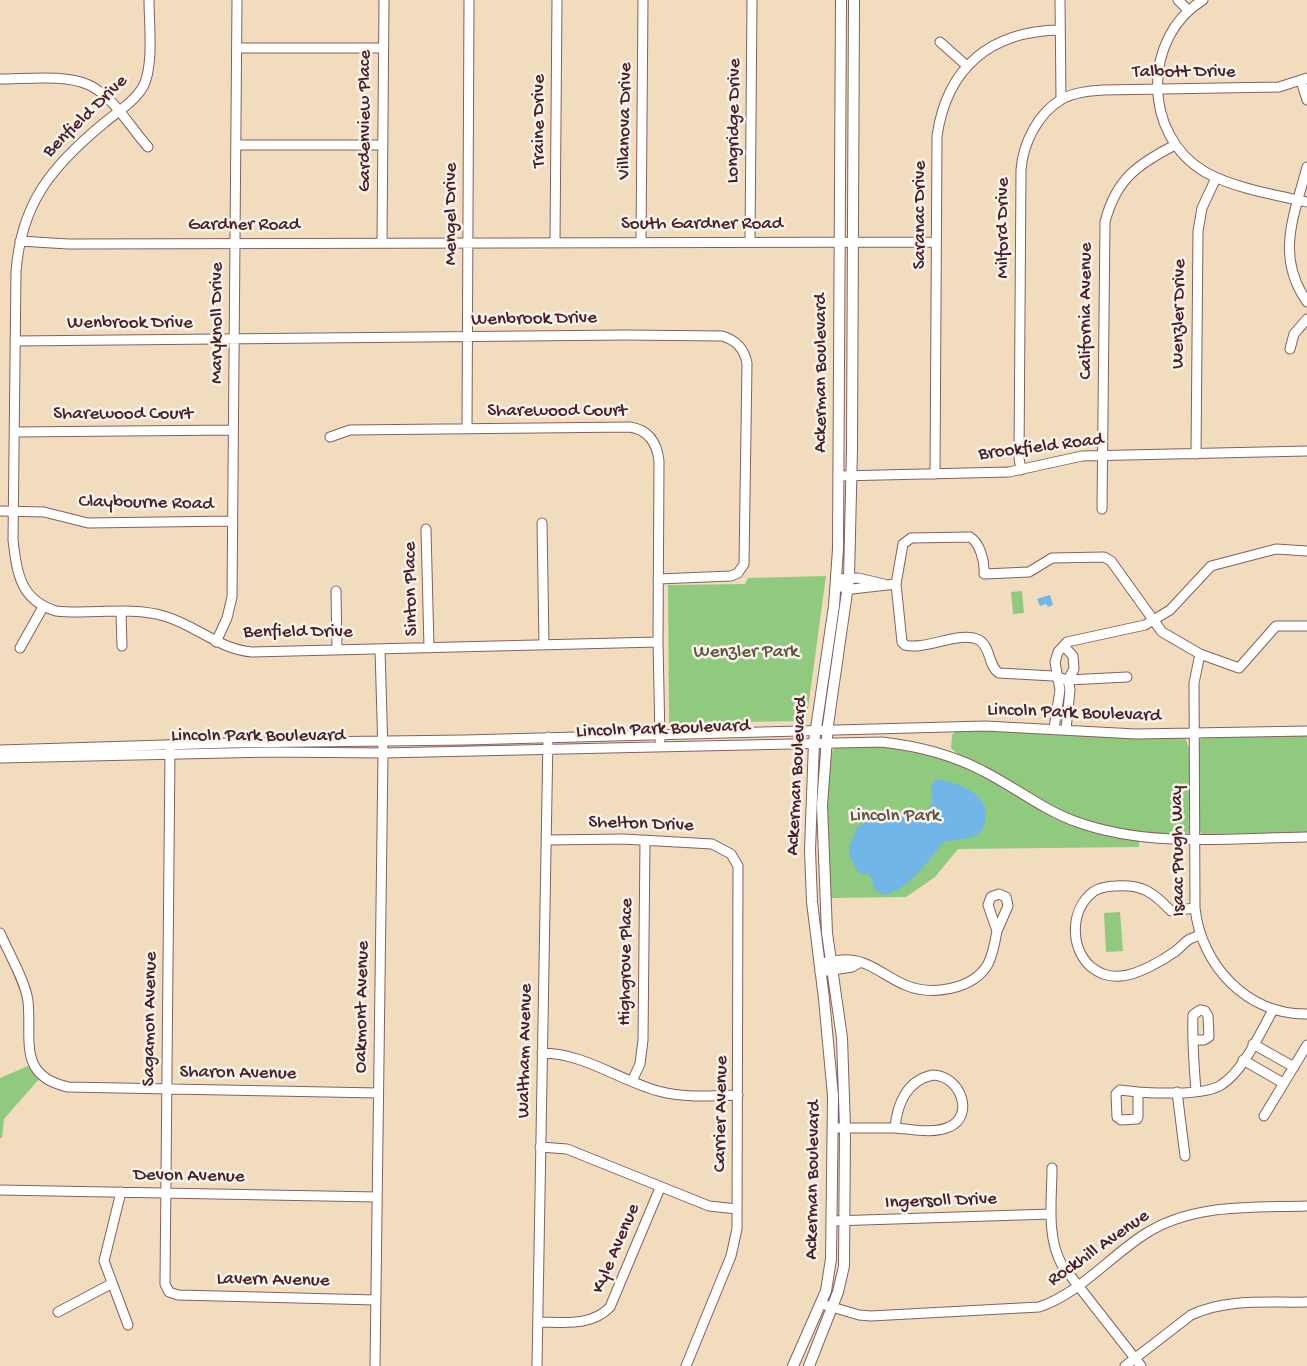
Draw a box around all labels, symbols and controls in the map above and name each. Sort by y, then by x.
street label: Gardenview Place [355,50,377,192]
street label: Longridge Drive [723,58,747,184]
street label: Villanova Drive [614,62,638,180]
street label: Talbott Drive [1132,62,1236,84]
street label: Benfield Drive [39,71,133,163]
street label: Traine Drive [529,74,551,168]
street label: Saranac Drive [910,161,932,269]
street label: Mengel Drive [441,163,463,265]
street label: Milford Drive [993,178,1015,278]
street label: South Gardner Road [621,214,783,236]
street label: Gardner Road [188,215,300,237]
street label: California Avenue [1076,243,1098,379]
street label: Wenzler Drive [1168,259,1192,369]
street label: Maryknoll Drive [207,262,229,384]
street label: Ackerman Boulevard [811,293,833,453]
street label: Wenbrook Drive [471,308,597,332]
street label: Wenbrook Drive [67,313,193,335]
street label: Sharewood Court [487,401,627,423]
street label: Sharewood Court [53,404,193,426]
street label: Brookfield Road [977,429,1105,467]
street label: Claybourne Road [78,491,214,517]
street label: Sinton Place [400,542,424,636]
street label: Benfield Drive [243,622,353,644]
park label: Wenzler Park [694,642,798,664]
street label: Ackerman Boulevard [782,696,814,856]
street label: Lincoln Park Boulevard [987,700,1161,728]
street label: Lincoln Park Boulevard [576,716,750,744]
street label: Lincoln Park Boulevard [171,726,345,748]
street label: Isaac Prugh Way [1166,785,1192,917]
park label: Lincoln Park [850,806,940,828]
street label: Shelton Drive [588,812,694,838]
street label: Highgrove Place [614,898,640,1026]
street label: Oakmont Avenue [350,941,376,1073]
street label: Sagamon Avenue [138,951,164,1087]
street label: Waltham Avenue [513,984,539,1118]
street label: Carrier Avenue [710,1056,734,1172]
street label: Sharon Avenue [179,1062,297,1086]
street label: Ackerman Boulevard [801,1100,827,1260]
street label: Devon Avenue [133,1165,245,1189]
street label: Ingersoll Drive [885,1189,997,1215]
street label: Kyle Avenue [588,1201,646,1297]
street label: Rockhill Avenue [1044,1206,1154,1292]
street label: Lavern Avenue [216,1269,330,1293]

